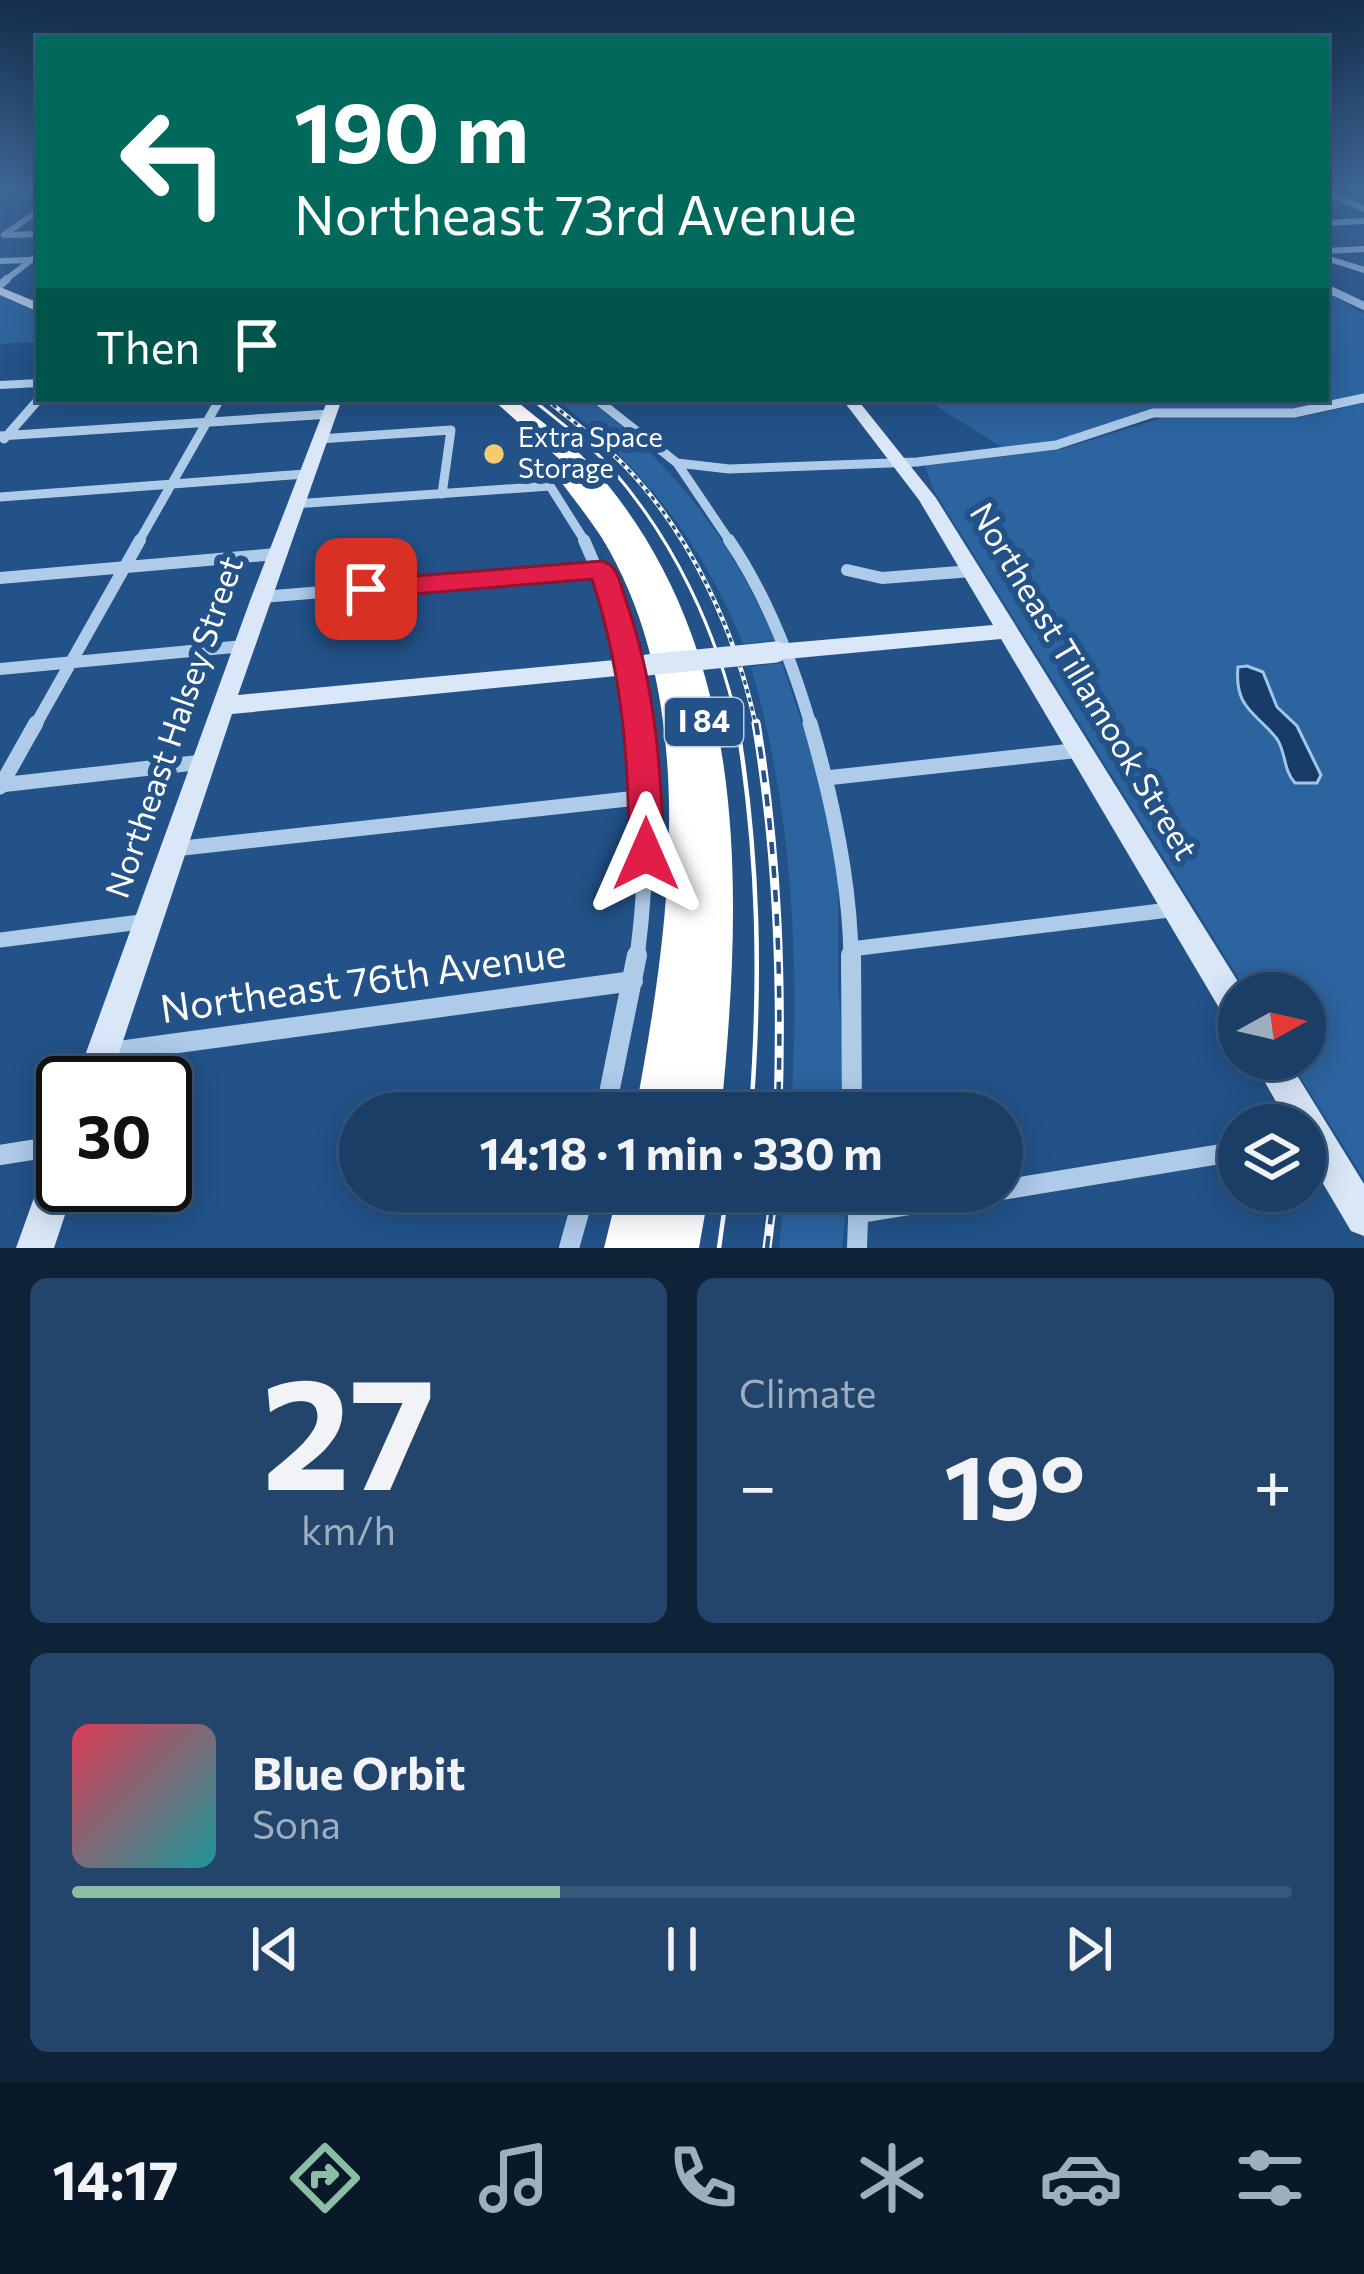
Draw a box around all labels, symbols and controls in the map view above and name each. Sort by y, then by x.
text: 190 m [294,78,529,180]
icon: left [96,84,252,240]
text: Northeast 73rd Avenue [294,180,857,246]
icon: arrive [224,312,290,378]
text: Then [96,318,200,373]
place label: Extra Space Storage [518,420,663,484]
marker: Extra Space Storage [481,441,507,467]
street label: Northeast Tillamook Street [962,494,1208,866]
pin [315,538,417,640]
street label: Northeast Halsey Street [95,550,250,903]
icon: arrive [333,556,399,622]
road number: I 84 [665,698,743,746]
position arrow [583,791,709,917]
street label: Northeast 76th Avenue [157,927,568,1031]
north arrow [1218,972,1326,1080]
map controls [1218,972,1326,1212]
speed limit sign: 30 [36,1056,192,1212]
button: layers [1218,1104,1326,1212]
text: 14:18 · 1 min · 330 m [480,1124,882,1179]
text: 27 [262,1331,435,1522]
text: Climate [739,1368,876,1416]
text: 19° [944,1428,1085,1539]
text: − [739,1443,777,1524]
text: + [1253,1443,1292,1524]
text: km/h [301,1505,396,1553]
text: Blue Orbit [252,1744,465,1799]
text: Sona [252,1799,341,1847]
icon: previous [242,1916,308,1982]
icon: pause [649,1916,715,1982]
icon: next [1056,1916,1122,1982]
icon: directions [283,2136,367,2220]
icon: music [472,2136,556,2220]
icon: phone [661,2136,745,2220]
icon: climate [850,2136,934,2220]
icon: car [1039,2136,1123,2220]
icon: filters [1228,2136,1312,2220]
text: 14:17 [52,2145,178,2211]

